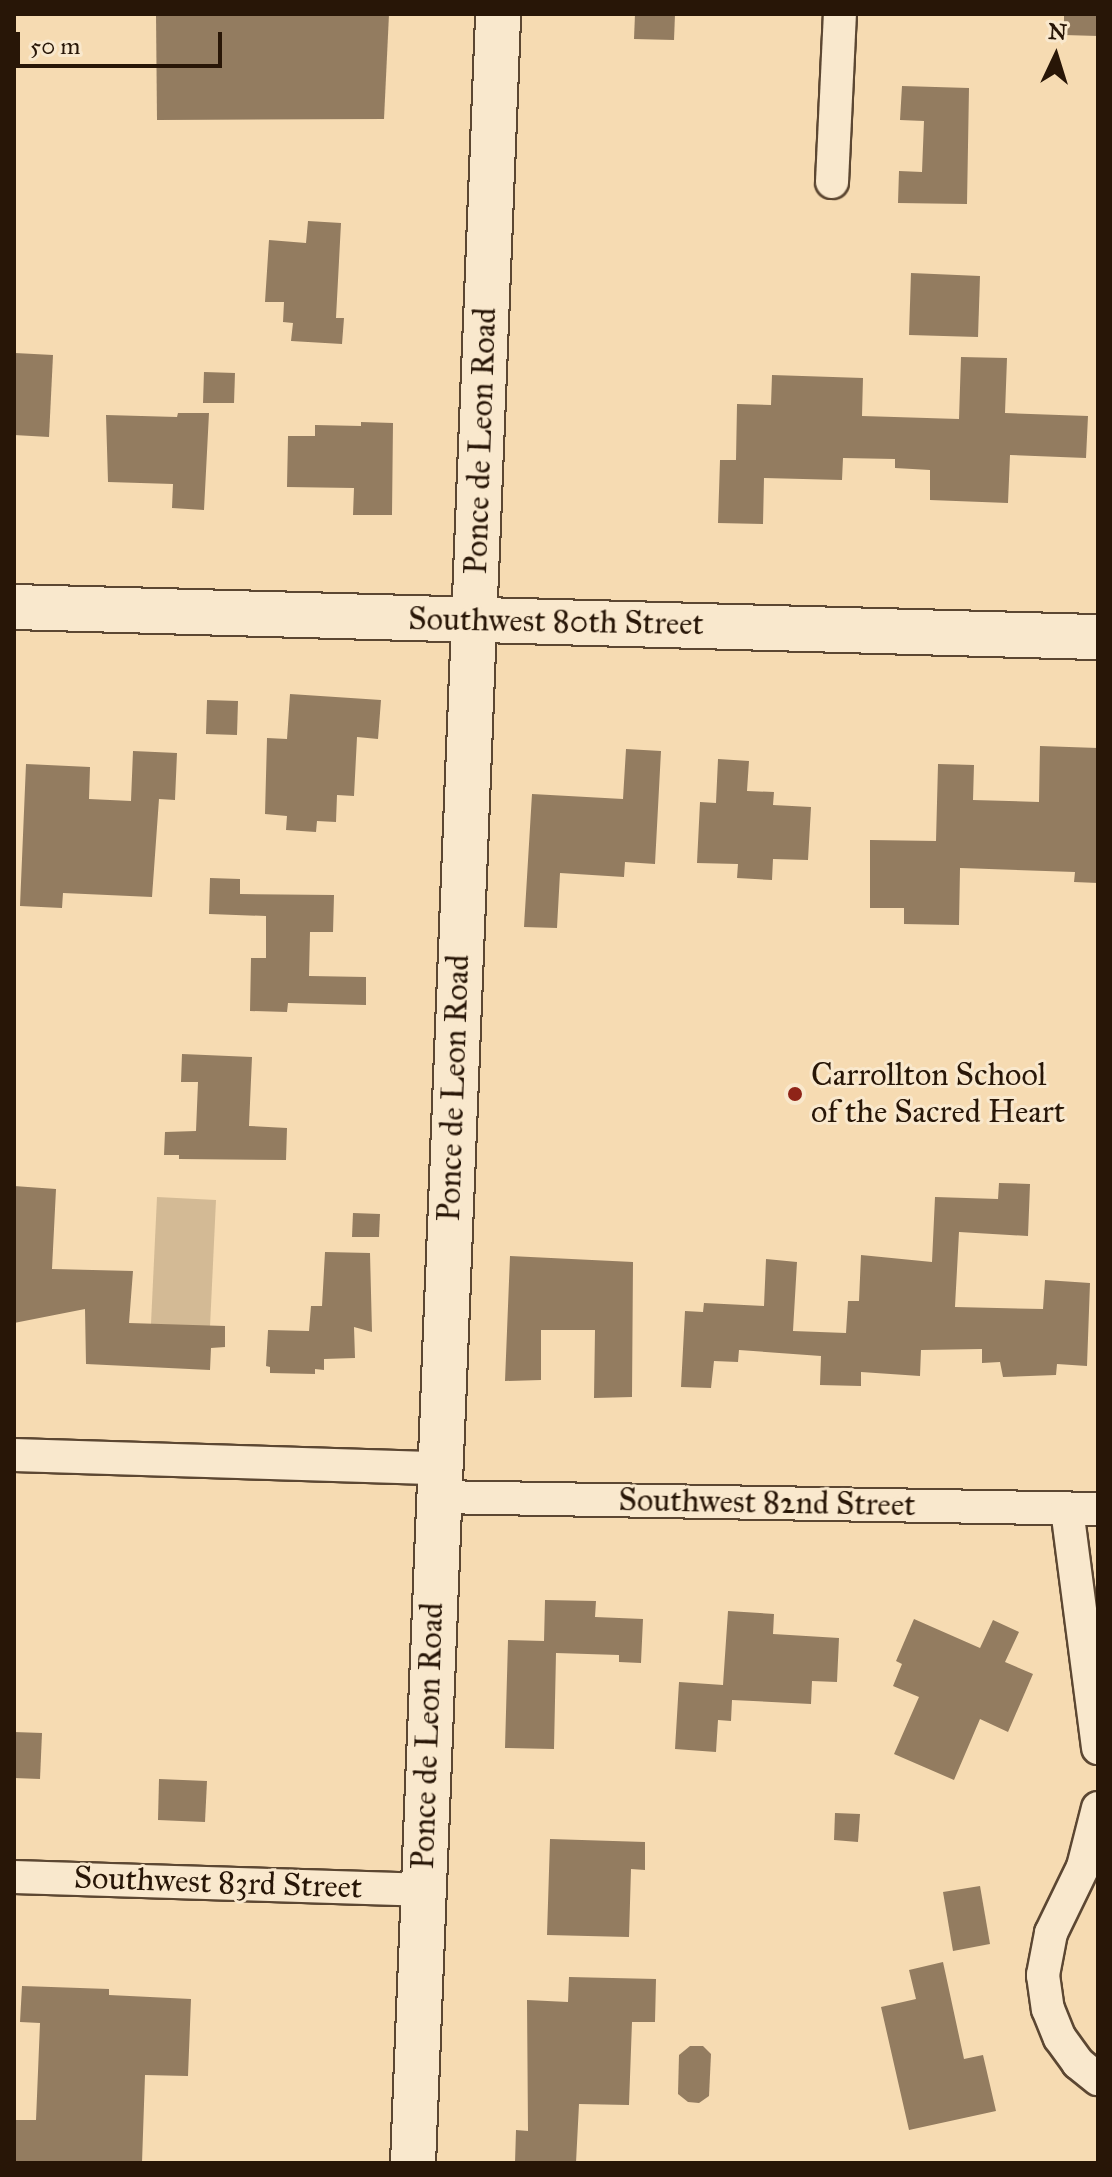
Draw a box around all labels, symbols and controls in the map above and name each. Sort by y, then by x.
scale bar [20,16,226,66]
north arrow [1016,16,1096,96]
text: N [1047,17,1068,46]
text: 50 m [30,31,80,61]
street label: Ponce de Leon Road [457,307,505,575]
street label: Southwest 80th Street [408,600,704,644]
street label: Ponce de Leon Road [430,954,478,1222]
place label: Carrollton School of the Sacred Heart [811,1057,1065,1132]
marker: Carrollton School of the Sacred Heart [786,1085,804,1103]
street label: Southwest 82nd Street [618,1481,916,1525]
street label: Ponce de Leon Road [404,1602,452,1870]
street label: Southwest 83rd Street [73,1859,363,1907]

